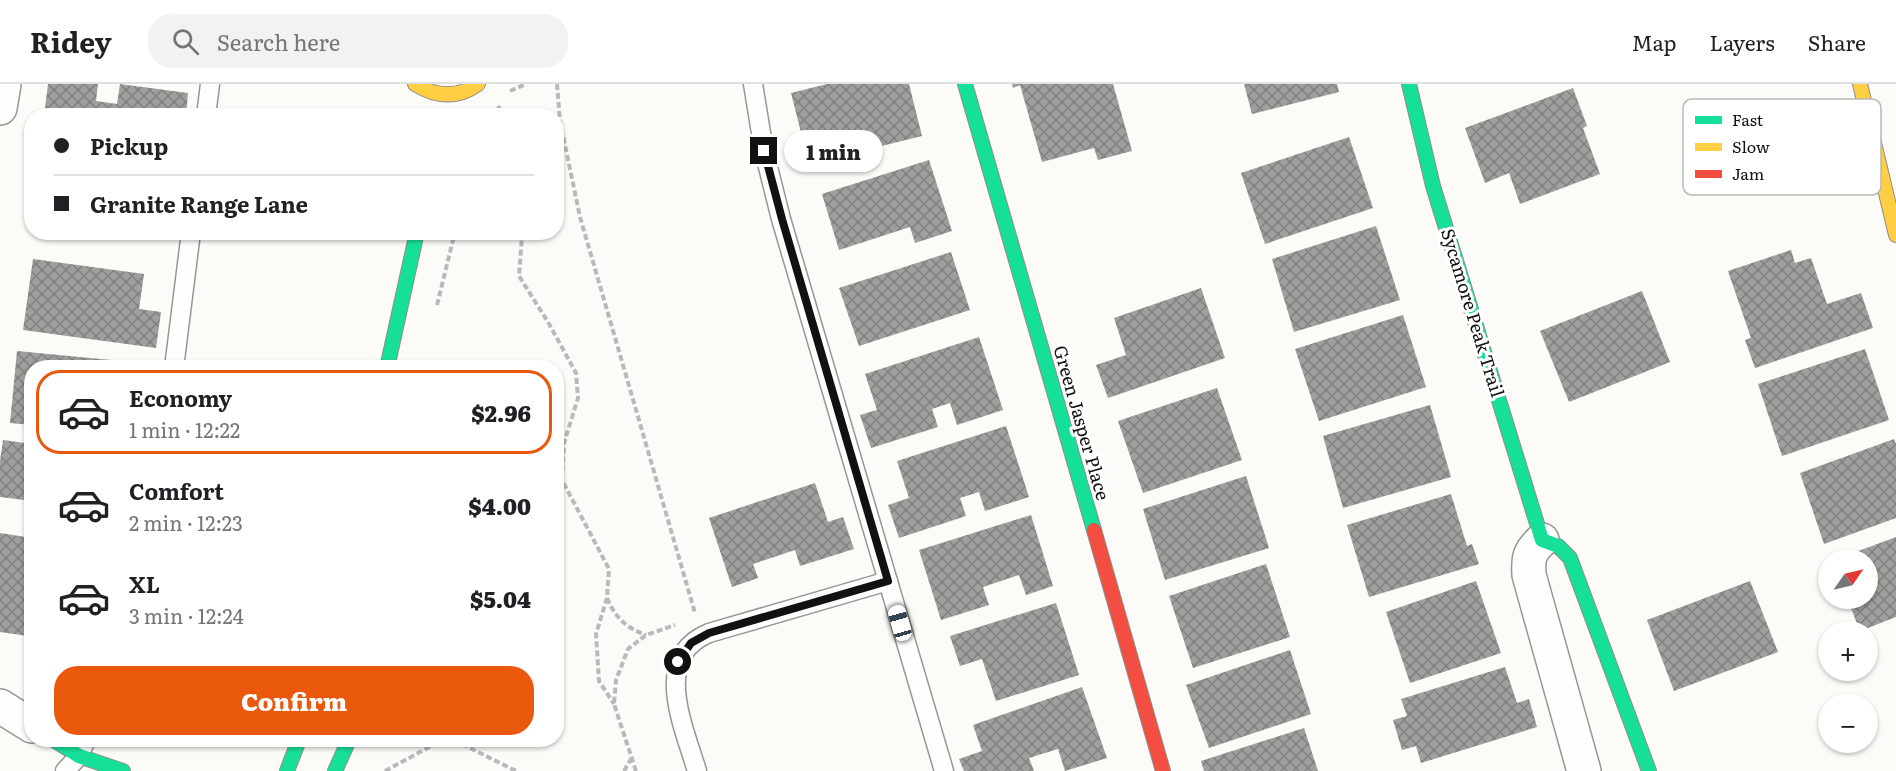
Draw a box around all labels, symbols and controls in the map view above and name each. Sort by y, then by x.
search box [148,14,568,68]
text: Ridey [30,20,112,62]
icon: search [169,25,202,58]
text: Search here [217,25,340,58]
text: Map [1632,26,1677,57]
text: Layers [1710,26,1775,57]
text: Share [1808,26,1866,57]
legend [1683,99,1881,195]
text: Fast [1732,107,1764,131]
text: Pickup [90,129,168,162]
callout: 1 min [785,130,884,172]
text: Slow [1732,134,1770,158]
text: 1 min [806,136,861,166]
route end [750,137,777,164]
text: Jam [1732,161,1765,185]
text: Granite Range Lane [90,187,308,220]
street label: Sycamore Peak Trail [1435,225,1512,400]
street label: Green Jasper Place [1047,342,1117,503]
text: Economy [129,381,232,414]
icon: car [57,385,111,439]
text: $2.96 [471,396,531,429]
text: 1 min · 12:22 [129,414,240,444]
text: Comfort [129,474,224,507]
icon: car [57,478,111,532]
text: $4.00 [468,489,531,522]
text: 2 min · 12:23 [129,507,243,537]
north arrow [1818,549,1878,609]
map controls [1818,549,1878,753]
text: XL [129,567,160,600]
icon: car [57,571,111,625]
text: $5.04 [470,582,531,615]
text: 3 min · 12:24 [129,600,244,630]
car [886,603,914,643]
button: + [1818,621,1878,681]
route start [664,648,691,675]
button: Confirm [54,666,534,735]
button: − [1818,693,1878,753]

